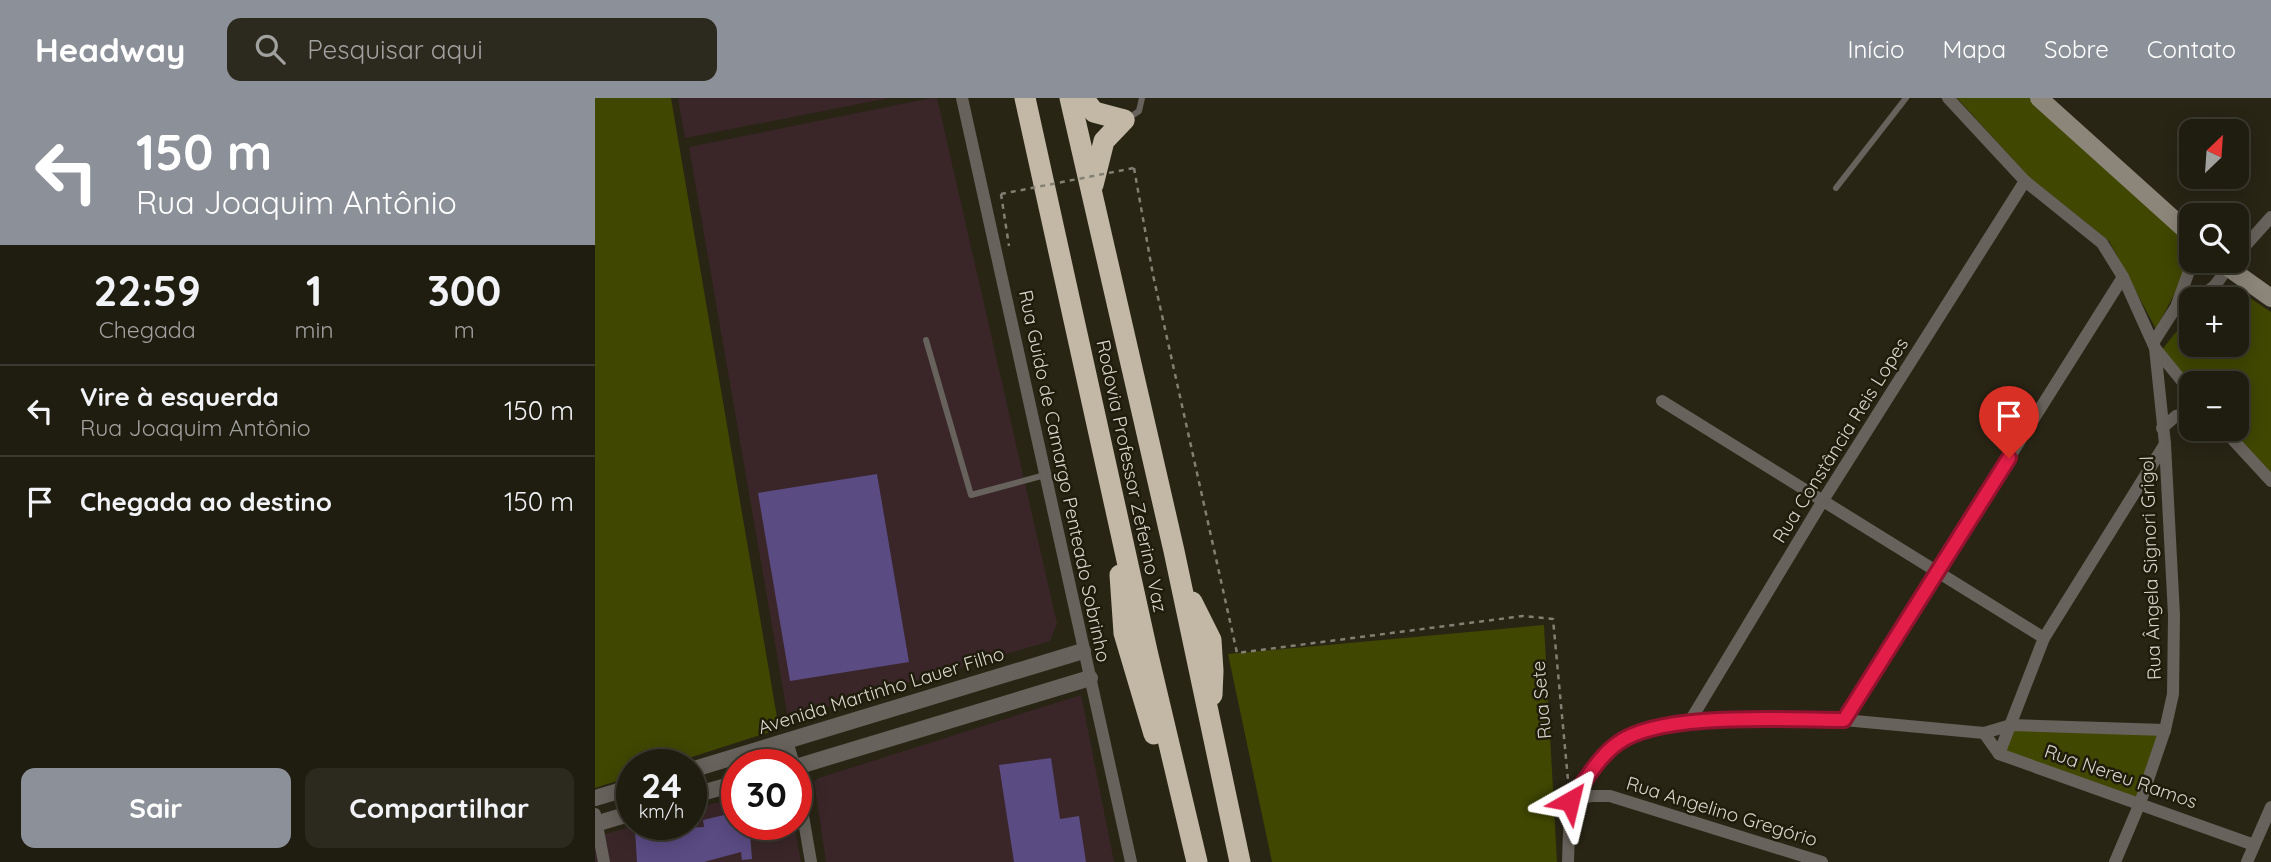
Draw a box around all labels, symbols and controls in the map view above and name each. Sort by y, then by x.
search box [227,18,717,81]
text: Headway [35,29,185,70]
icon: search [251,30,289,68]
text: Pesquisar aqui [307,33,483,66]
text: Início [1847,34,1904,64]
text: Mapa [1942,34,2006,64]
text: Sobre [2044,34,2109,64]
text: Contato [2147,34,2236,64]
north arrow [2179,119,2249,189]
map controls [2179,119,2249,441]
text: 150 m [136,121,272,182]
icon: left [21,126,112,217]
text: Rua Joaquim Antônio [136,182,457,222]
button: search [2179,203,2249,273]
text: 22:59 [94,264,201,317]
text: 1 [306,264,322,317]
text: 300 [427,264,501,317]
button: + [2179,287,2249,357]
street label: Rua Guido de Camargo Penteado Sobrinho [1014,288,1116,664]
text: Chegada [99,315,196,344]
text: min [294,315,334,344]
text: m [454,315,475,344]
street label: Rua Constância Reis Lopes [1767,333,1913,547]
street label: Rodovia Professor Zeferino Vaz [1091,338,1173,614]
button: − [2179,371,2249,441]
text: Vire à esquerda [80,380,279,413]
pin [1979,386,2039,458]
icon: left [21,392,59,430]
text: 150 m [504,394,574,427]
icon: arrive [1990,397,2028,435]
text: Rua Joaquim Antônio [80,413,311,442]
street label: Rua Ângela Signori Grigol [2134,456,2166,680]
icon: arrive [21,483,59,521]
text: Chegada ao destino [80,485,332,518]
text: 150 m [504,485,574,518]
street label: Avenida Martinho Lauer Filho [755,641,1007,739]
street label: Rua Sete [1526,660,1556,740]
street label: Rua Nereu Ramos [2041,739,2201,813]
speed limit sign: 30 [721,749,812,840]
text: 24 [641,763,682,807]
position arrow [1533,764,1607,838]
button: Sair [21,768,291,848]
button: Compartilhar [305,768,574,848]
street label: Rua Angelino Gregório [1624,770,1820,852]
text: km/h [639,800,684,823]

